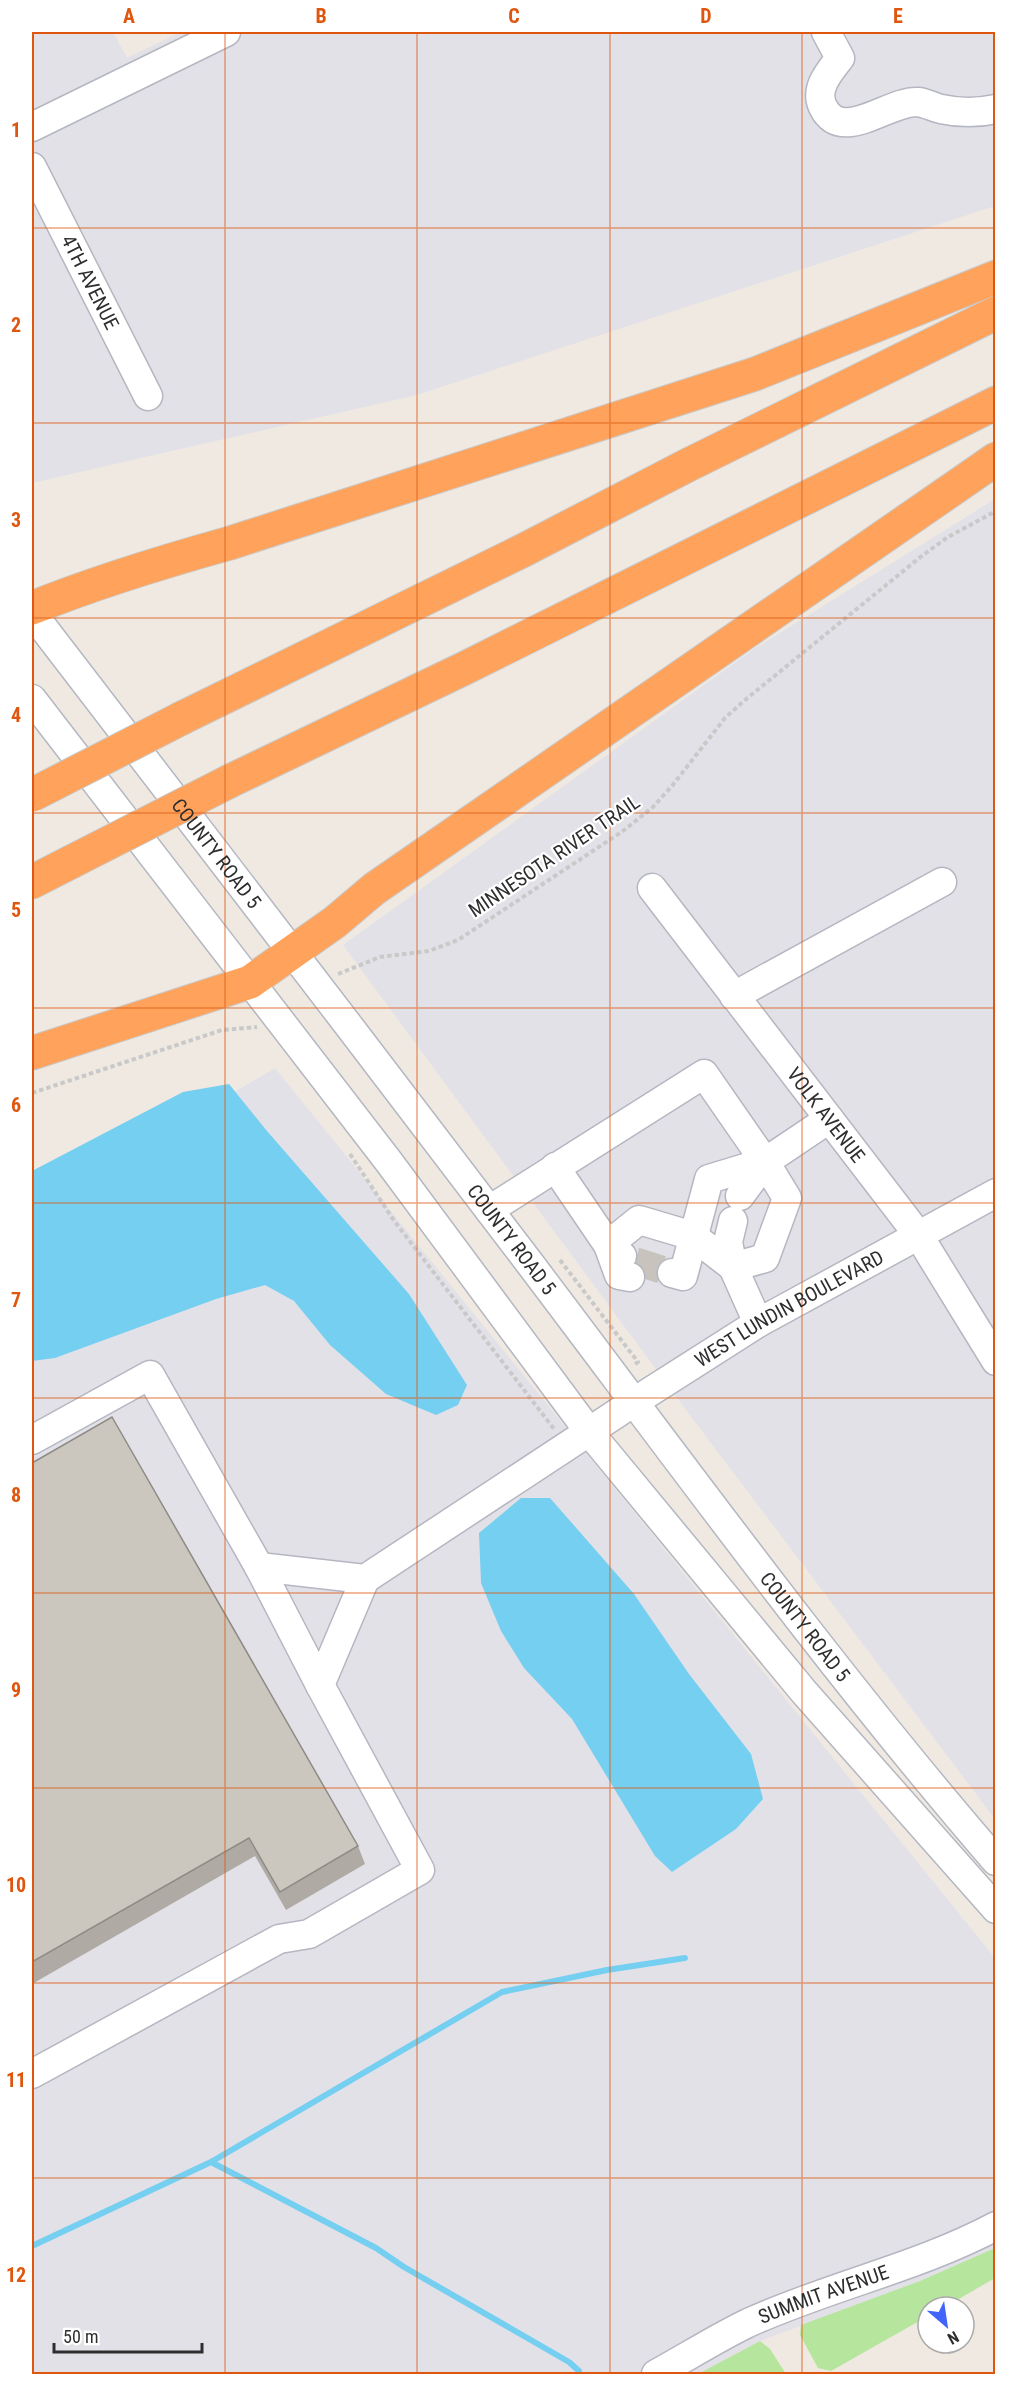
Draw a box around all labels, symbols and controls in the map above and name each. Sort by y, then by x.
text: A [123,4,135,28]
text: B [315,4,327,28]
text: C [508,4,520,28]
text: D [700,4,712,28]
text: E [893,4,903,28]
text: 1 [11,118,21,142]
street label: 4TH AVENUE [56,231,124,333]
text: 2 [11,313,21,337]
text: 3 [11,508,21,532]
text: 4 [11,703,21,727]
street label: MINNESOTA RIVER TRAIL [464,790,644,922]
street label: COUNTY ROAD 5 [167,794,266,913]
text: 5 [11,898,21,922]
street label: VOLK AVENUE [782,1063,870,1167]
text: 6 [11,1093,21,1117]
street label: COUNTY ROAD 5 [462,1179,561,1300]
street label: WEST LUNDIN BOULEVARD [690,1245,888,1372]
text: 7 [11,1288,21,1312]
text: 8 [11,1483,21,1507]
street label: COUNTY ROAD 5 [755,1567,855,1686]
text: 9 [11,1678,21,1702]
text: 10 [6,1873,26,1897]
text: 11 [6,2068,26,2092]
street label: SUMMIT AVENUE [755,2260,892,2329]
text: 12 [6,2263,26,2287]
north arrow [916,2295,976,2355]
scale bar [54,2316,202,2354]
text: 50 m [63,2326,98,2347]
text: N [944,2327,962,2348]

